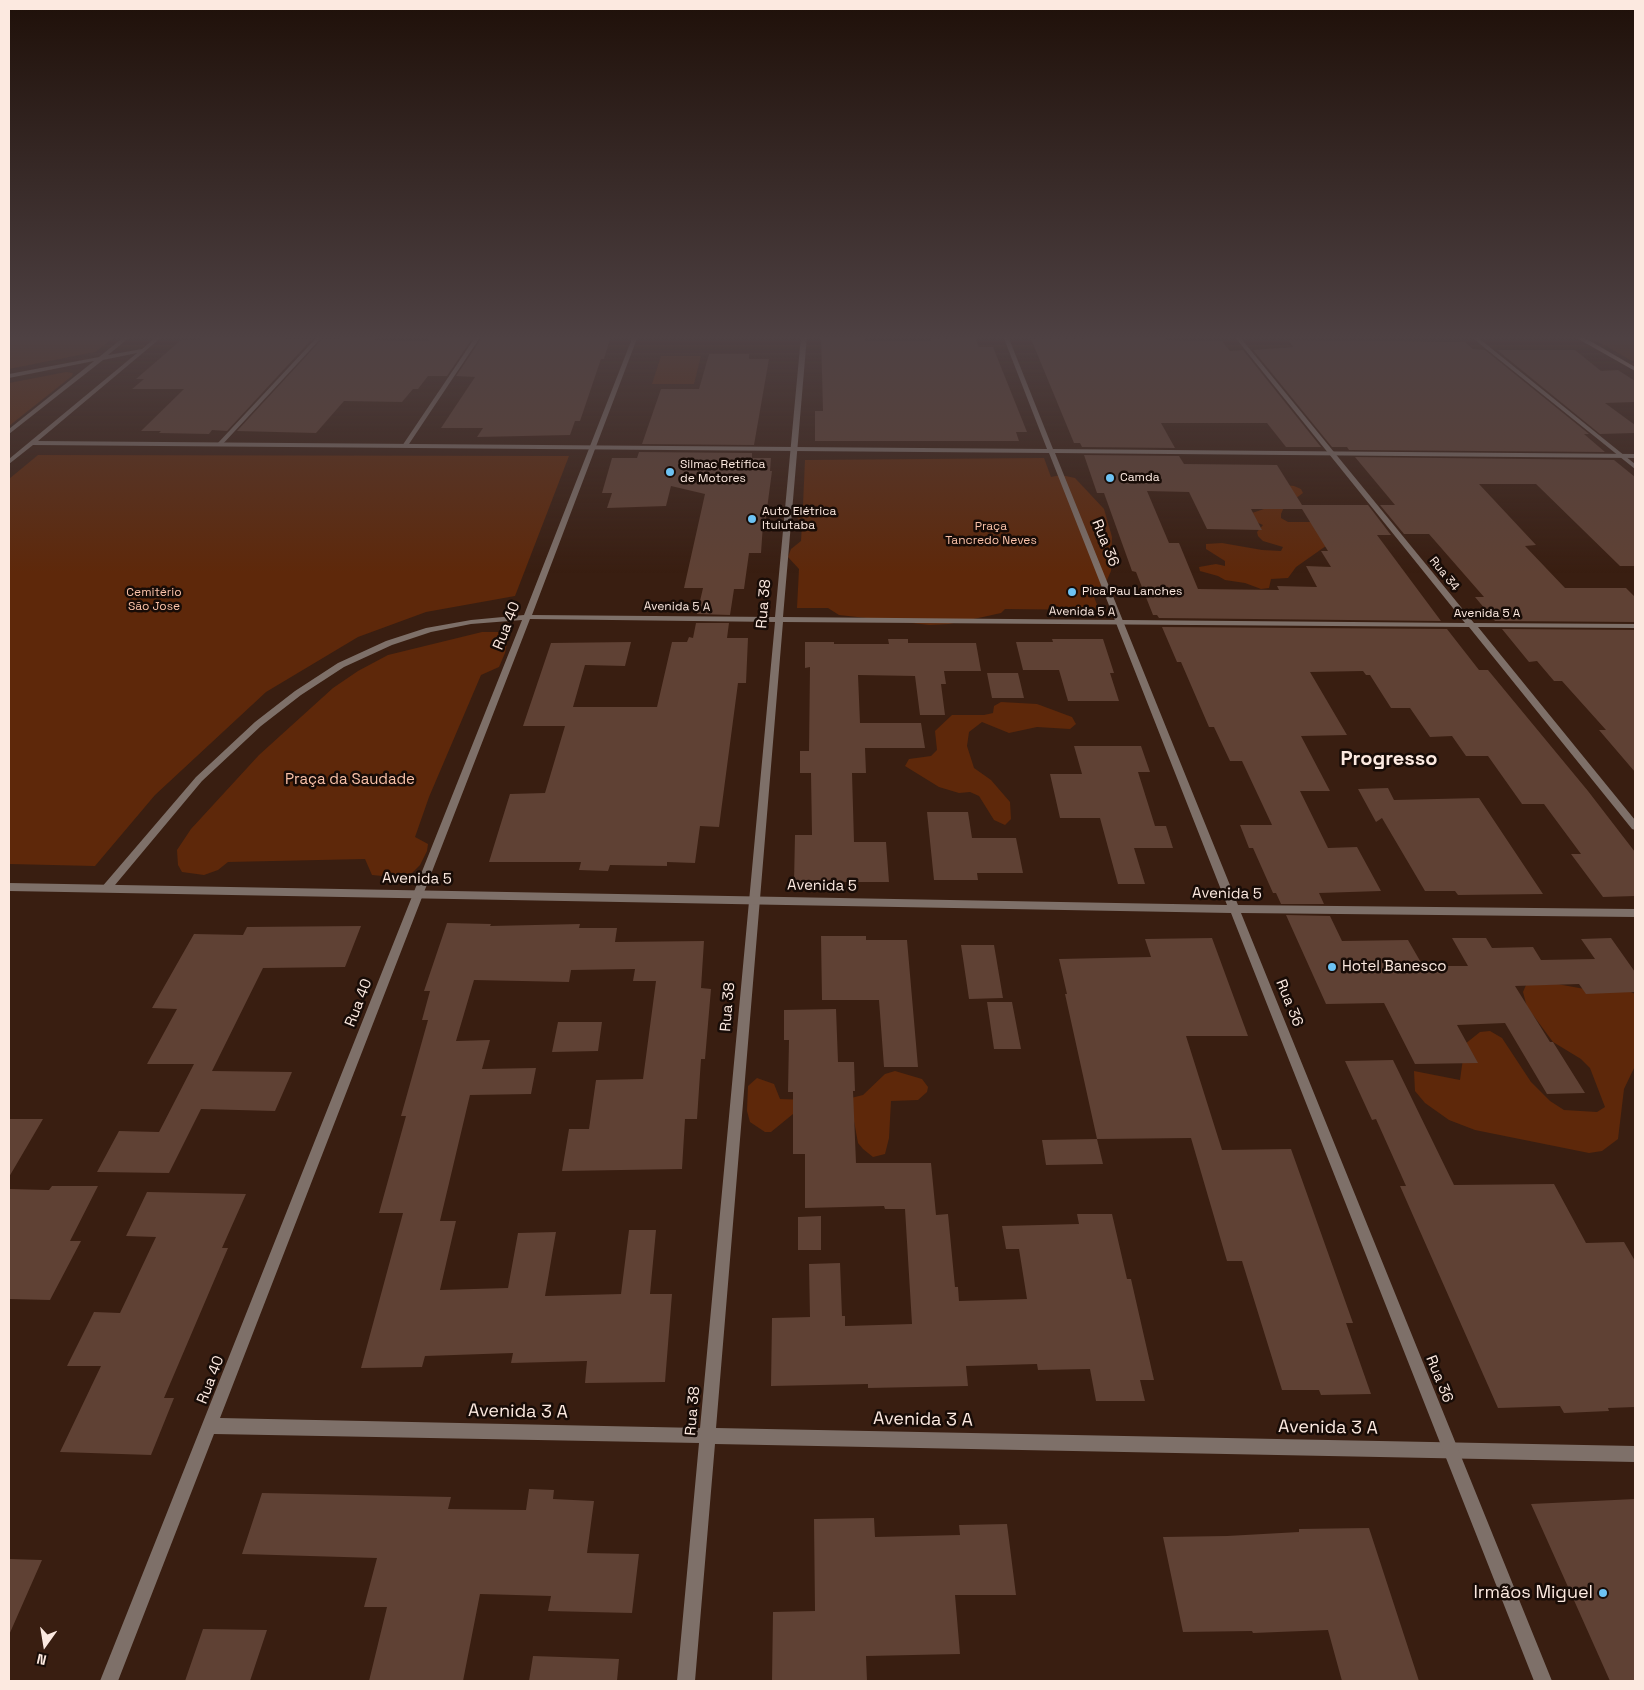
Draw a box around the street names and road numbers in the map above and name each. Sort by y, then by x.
street label: Rua 36 [1087,517,1123,569]
street label: Rua 34 [1426,554,1462,594]
street label: Rua 38 [753,579,775,629]
street label: Rua 40 [490,599,524,653]
street label: Avenida 5 A [644,599,710,615]
street label: Avenida 5 A [1049,604,1115,620]
street label: Avenida 5 A [1454,607,1520,621]
street label: Avenida 5 [382,869,452,889]
street label: Avenida 5 [787,876,857,896]
street label: Avenida 5 [1192,884,1262,904]
street label: Rua 40 [342,976,376,1030]
street label: Rua 36 [1271,977,1307,1029]
street label: Rua 38 [717,982,739,1032]
street label: Rua 40 [194,1353,228,1407]
street label: Rua 36 [1421,1353,1457,1405]
street label: Rua 38 [682,1386,704,1436]
street label: Avenida 3 A [468,1400,568,1424]
street label: Avenida 3 A [873,1408,973,1432]
street label: Avenida 3 A [1278,1416,1378,1440]

